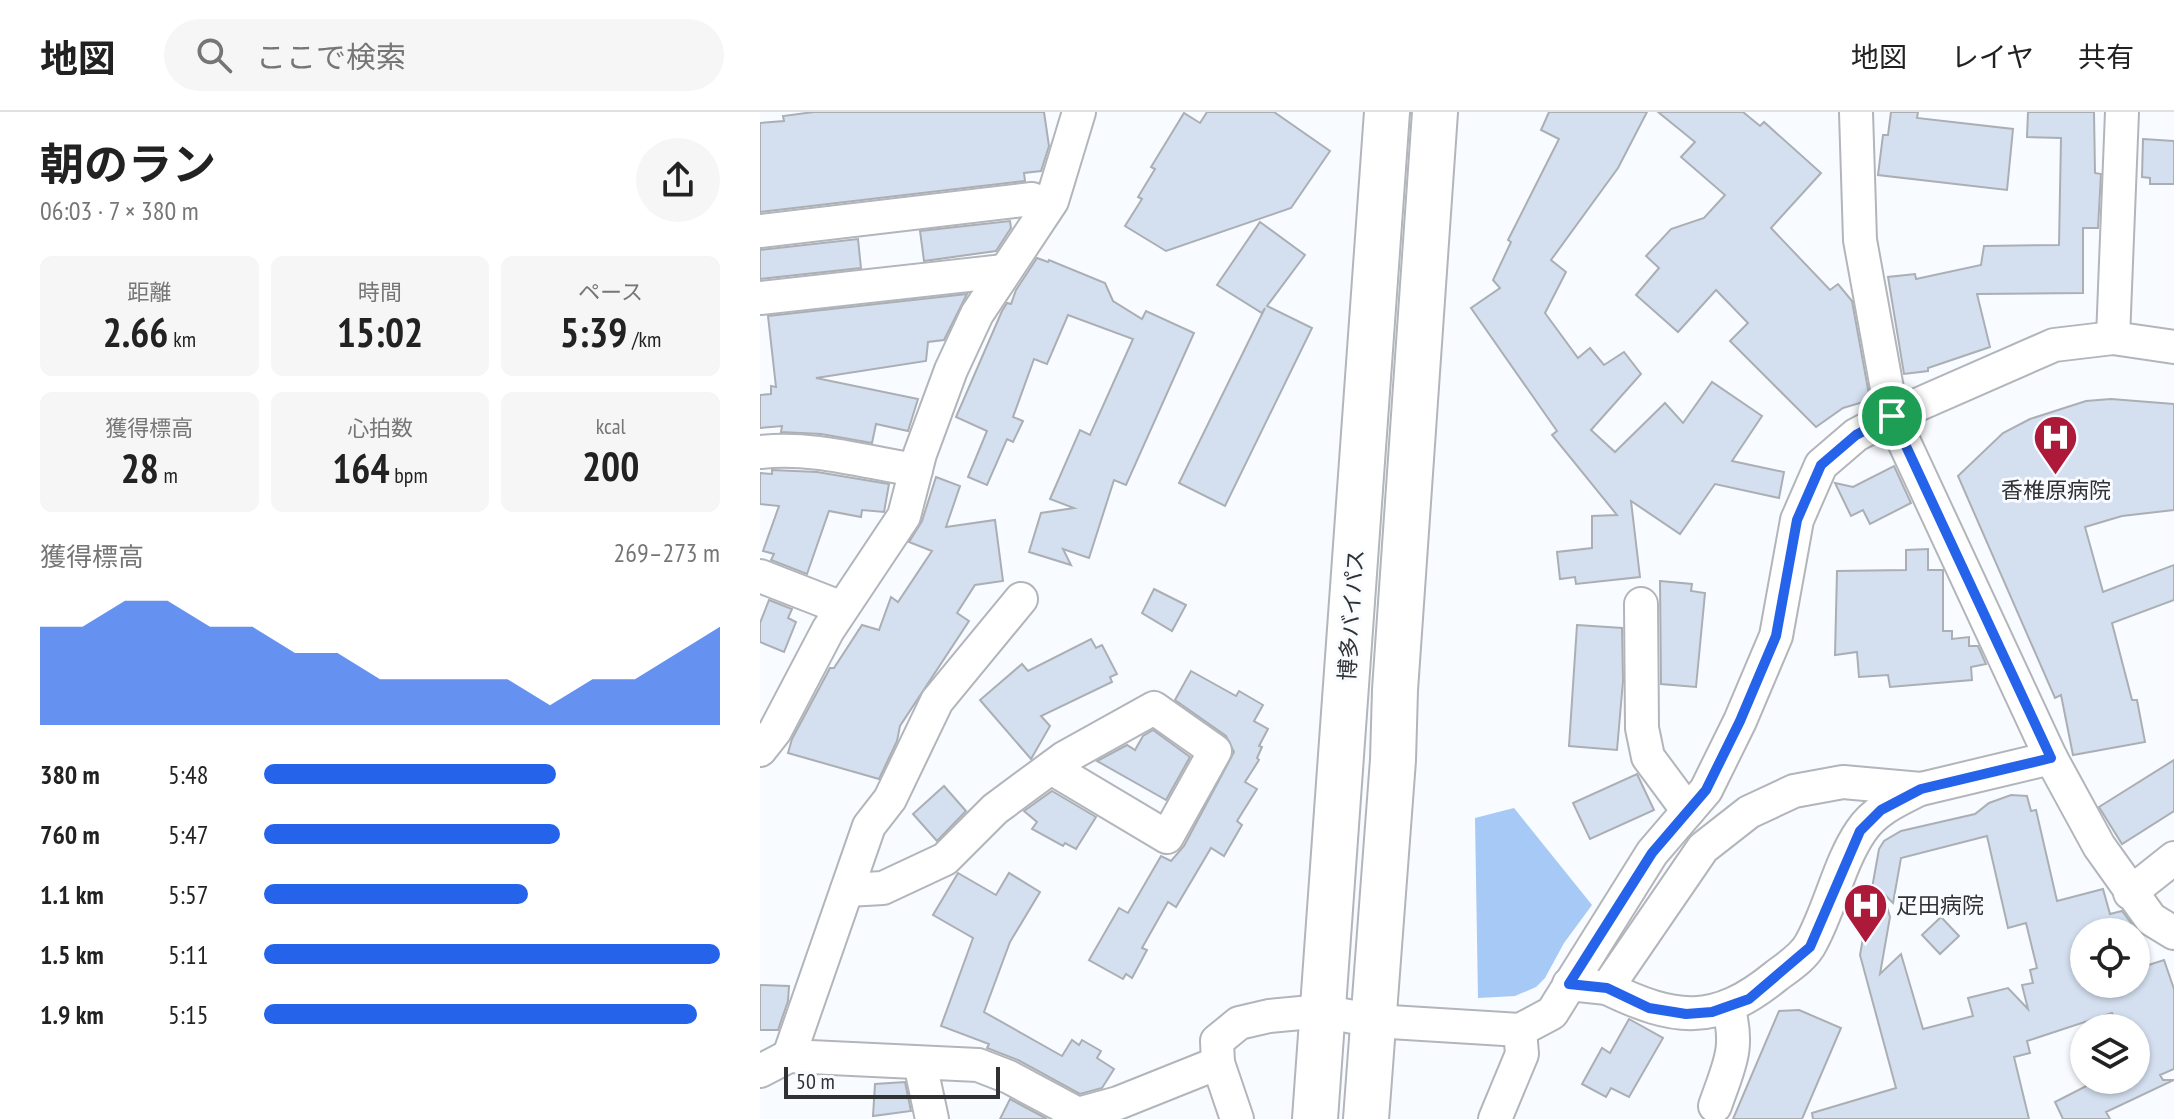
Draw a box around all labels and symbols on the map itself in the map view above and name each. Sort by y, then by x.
pin [1858,382,1926,450]
hospital icon: 香椎原病院 [2032,413,2080,476]
place label: 香椎原病院 [2001,476,2111,504]
street label: 博多バイパス [1332,548,1370,682]
hospital icon: 疋田病院 [1841,881,1889,944]
place label: 疋田病院 [1896,891,1984,919]
scale bar [784,1063,1000,1099]

